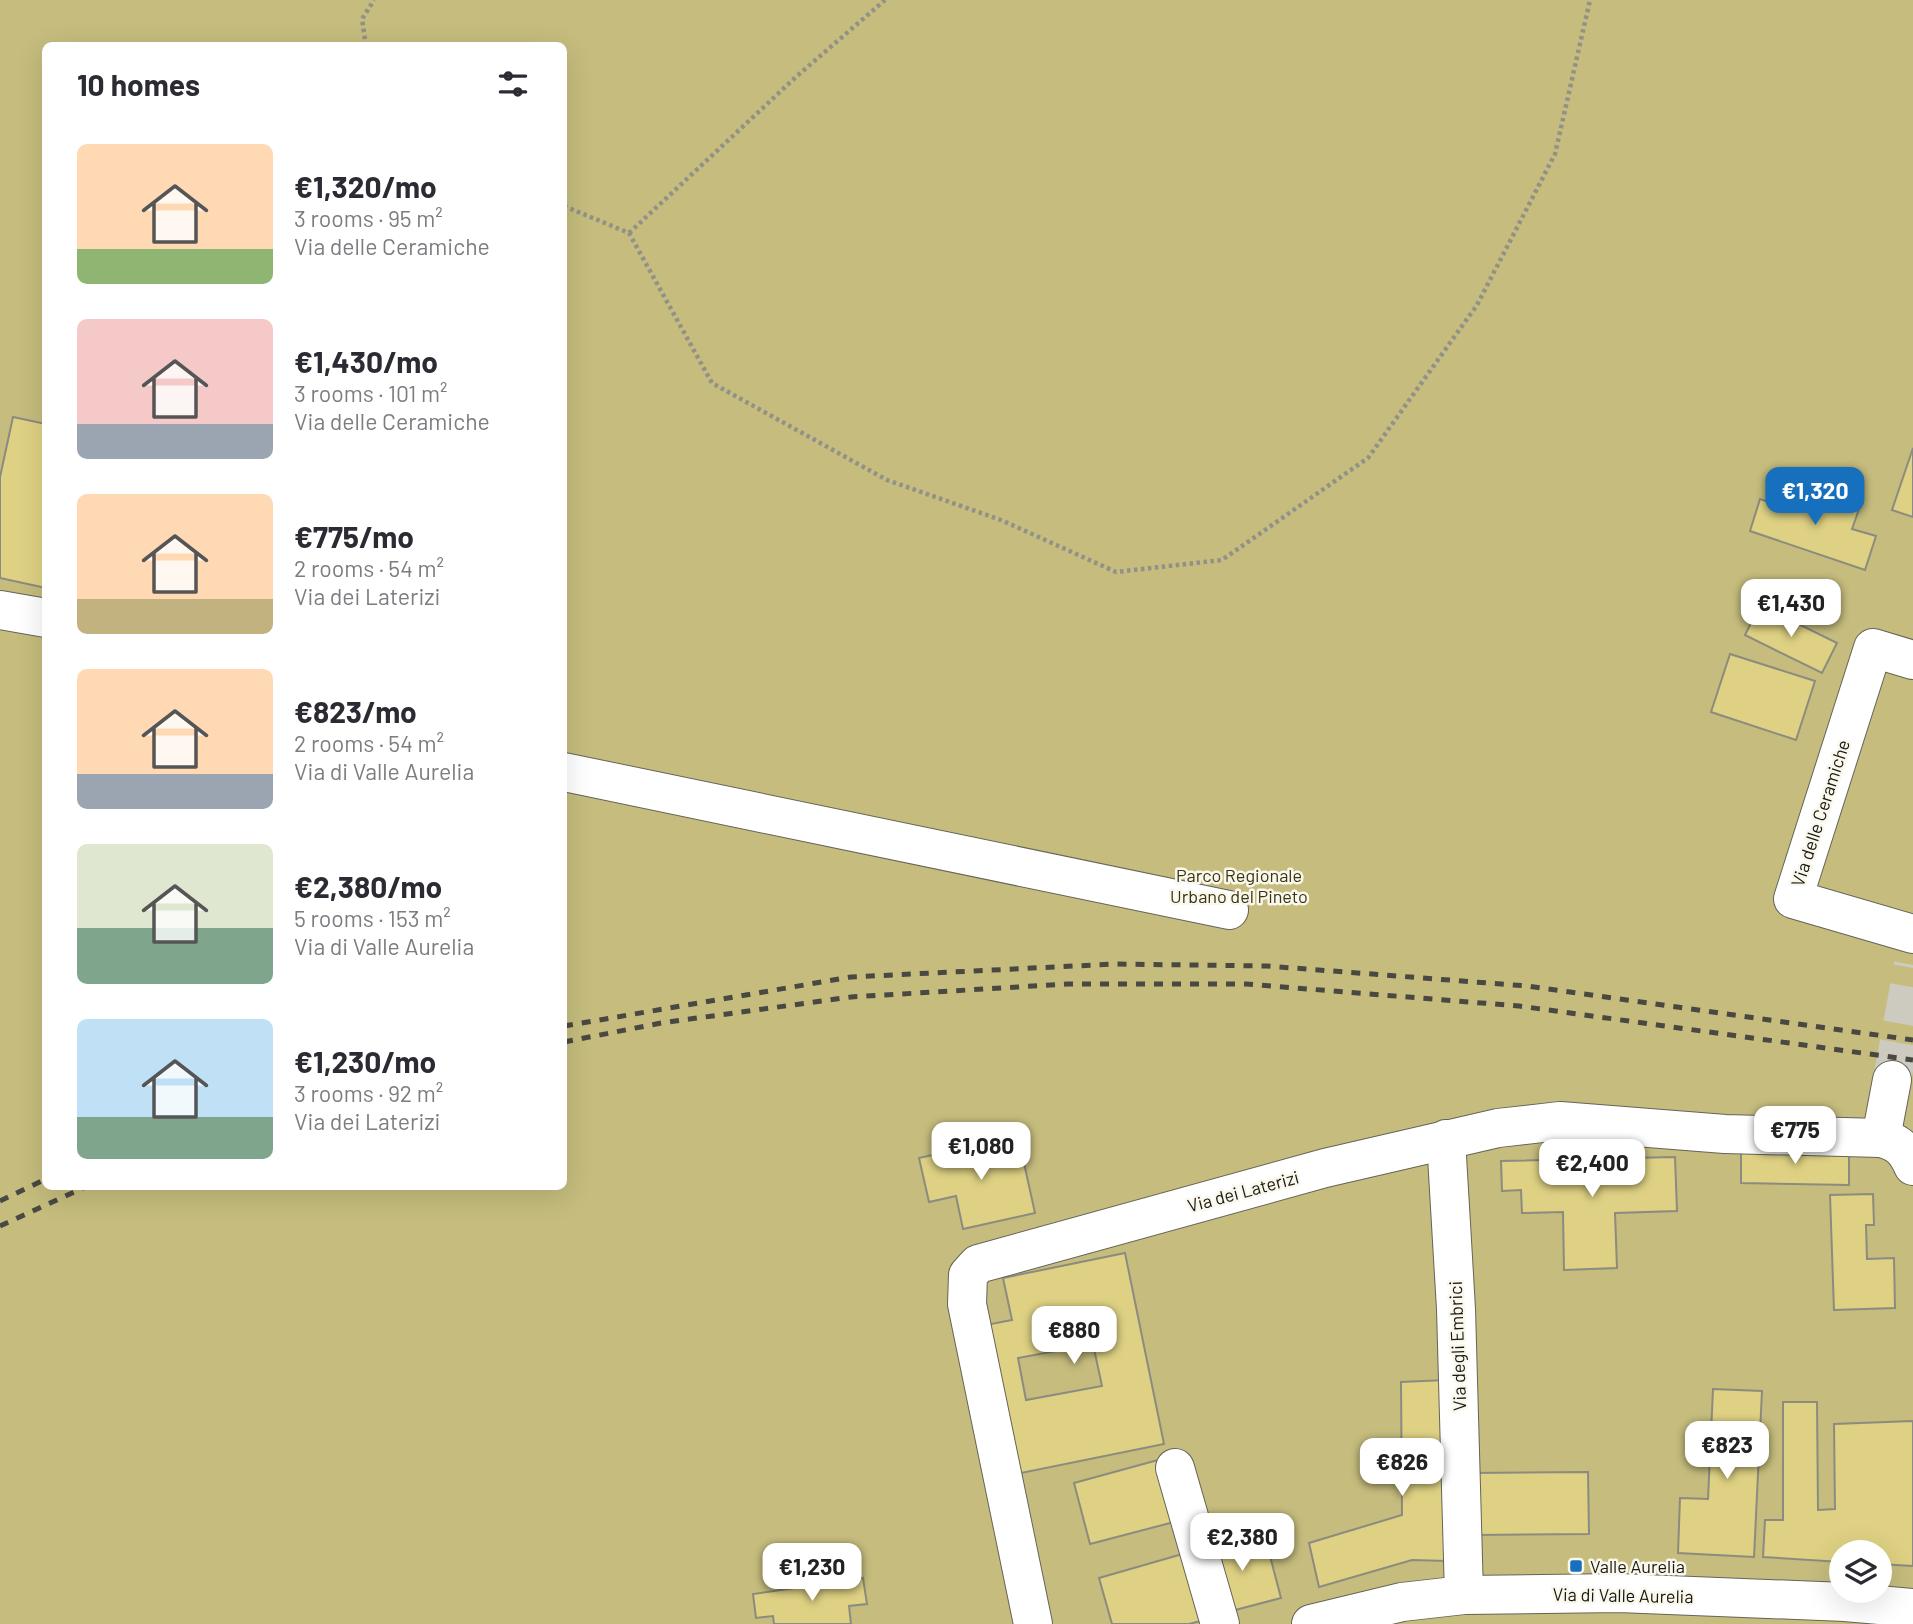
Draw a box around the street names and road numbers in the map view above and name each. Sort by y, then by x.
street label: Via delle Ceramiche [1786,737,1854,889]
street label: Via dei Laterizi [1185,1166,1301,1216]
street label: Via degli Embrici [1444,1281,1470,1411]
street label: Via di Valle Aurelia [1552,1583,1694,1607]

